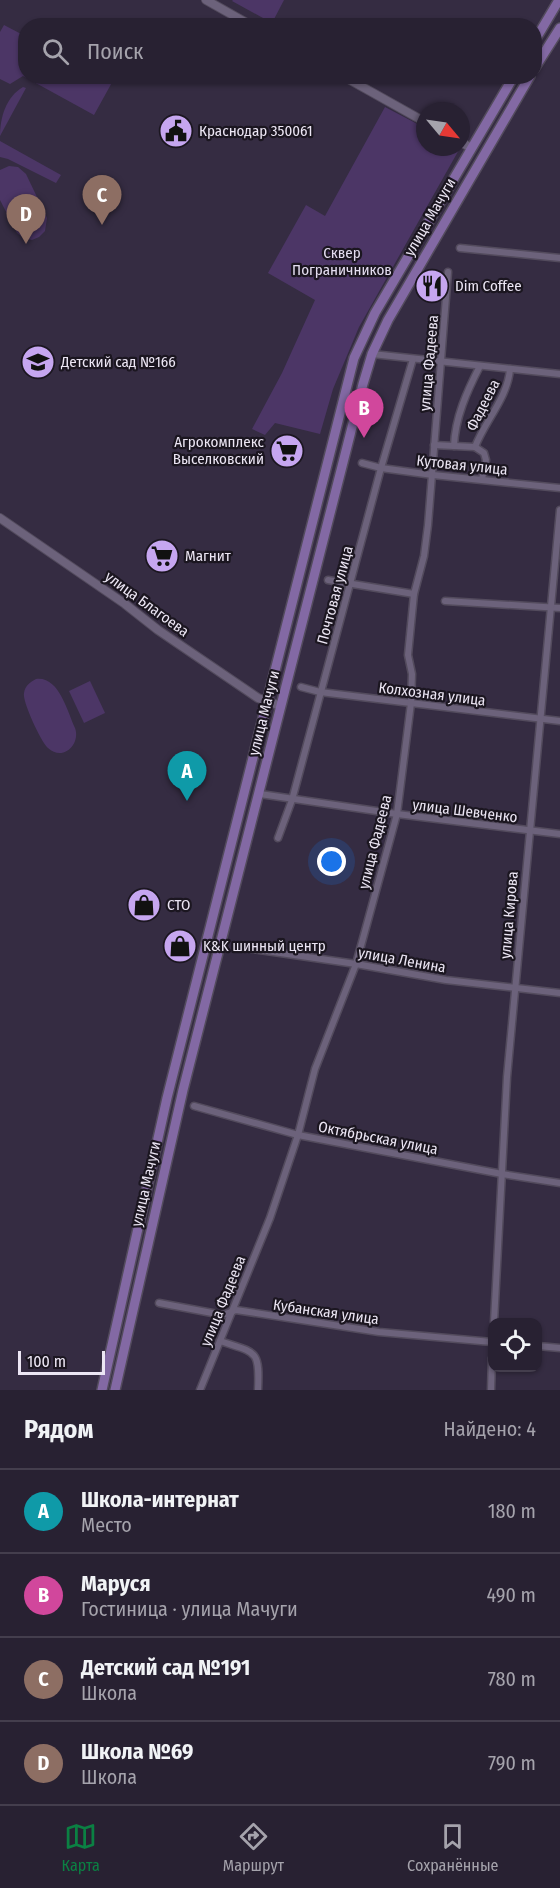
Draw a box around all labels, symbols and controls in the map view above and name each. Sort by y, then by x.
search box [18,18,542,84]
icon: search [39,35,72,68]
text: Поиск [87,38,143,65]
north arrow [416,102,470,156]
public building icon: Краснодар 350061 [158,113,194,149]
place label: Краснодар 350061 [199,122,313,140]
street label: улица Мачуги [400,175,460,259]
pin: C [82,176,122,225]
pin: D [6,194,46,244]
park label: Сквер Пограничников [292,244,392,279]
restaurant icon: Dim Coffee [414,268,450,304]
place label: Dim Coffee [455,277,522,295]
street label: улица Фадеева [416,314,442,412]
school or university icon: Детский сад №166 [20,344,56,380]
place label: Детский сад №166 [60,353,176,371]
street label: Фадеева [462,376,504,434]
pin: B [344,388,384,438]
place label: Агрокомплекс Выселковский [173,433,265,468]
supermarket icon: Агрокомплекс Выселковский [269,433,305,469]
street label: Кутовая улица [416,451,508,479]
supermarket icon: Магнит [144,538,180,574]
street label: Почтовая улица [313,544,357,646]
place label: Магнит [185,547,232,565]
street label: улица Благоева [101,568,193,640]
street label: улица Мачуги [245,669,283,757]
street label: Колхозная улица [377,679,487,709]
pin: A [168,752,207,801]
street label: улица Фадеева [355,793,395,891]
street label: улица Шевченко [411,796,519,826]
your location [317,847,346,876]
street label: улица Кирова [496,870,522,960]
shop icon: СТО [126,887,162,923]
place label: СТО [167,896,190,914]
shop icon: K&K шинный центр [162,928,198,964]
place label: K&K шинный центр [203,937,326,955]
street label: улица Ленина [357,943,447,977]
street label: Октябрьская улица [317,1118,439,1158]
street label: улица Мачуги [127,1140,165,1228]
street label: улица Фадеева [197,1253,249,1349]
street label: Кубанская улица [272,1296,380,1328]
map controls [488,1318,542,1372]
button: locate [488,1318,542,1372]
scale bar [18,1348,105,1376]
text: 100 m [27,1352,66,1371]
text: Рядом [24,1414,93,1445]
text: Найдено: 4 [444,1417,536,1441]
text: Школа-интернат [81,1486,239,1513]
text: A [38,1499,49,1523]
text: 180 m [488,1499,536,1523]
text: Место [81,1513,132,1537]
text: Маруся [81,1570,151,1597]
text: B [38,1583,49,1607]
text: 490 m [486,1583,536,1607]
text: Гостиница · улица Мачуги [81,1597,298,1621]
text: Детский сад №191 [81,1654,250,1681]
text: C [38,1667,49,1691]
text: 780 m [488,1667,536,1691]
text: Школа [81,1681,137,1705]
text: Школа №69 [81,1738,193,1765]
text: D [38,1751,49,1775]
text: 790 m [488,1751,536,1775]
text: Школа [81,1765,137,1789]
tab: Карта [62,1820,100,1875]
tab: Маршрут [223,1820,284,1875]
tab: Сохранённые [407,1820,498,1875]

